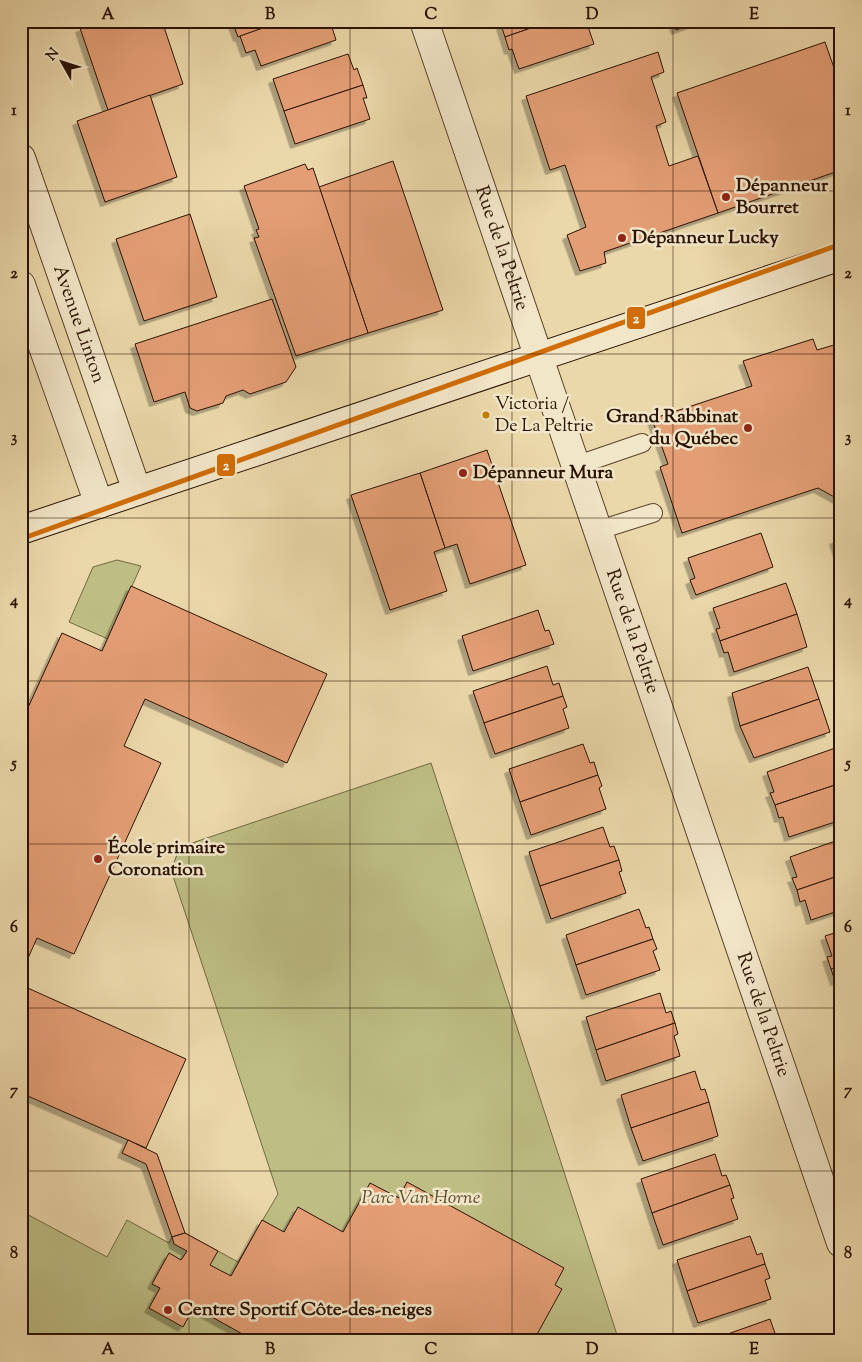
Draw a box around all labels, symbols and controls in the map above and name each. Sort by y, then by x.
text: A [102,4,115,27]
text: B [265,4,275,27]
text: C [425,4,438,27]
text: D [586,4,599,27]
text: E [749,4,759,27]
north arrow [38,38,88,88]
text: N [42,44,65,66]
text: 1 [11,100,17,123]
text: 1 [845,100,851,123]
place label: Dépanneur Bourret [736,173,829,222]
street label: Rue de la Peltrie [468,182,535,314]
marker: Dépanneur Bourret [720,191,732,203]
place label: Dépanneur Lucky [632,225,779,252]
marker: Dépanneur Lucky [616,232,628,244]
street label: Avenue Linton [46,261,112,387]
text: 2 [10,263,18,286]
text: 2 [844,263,852,286]
line badge: 2 [626,306,646,330]
text: 2 [633,310,640,330]
place label: Victoria / De La Peltrie [495,392,593,440]
place label: Grand Rabbinat du Québec [606,404,738,453]
marker: Victoria / De La Peltrie [481,410,491,420]
marker: Grand Rabbinat du Québec [742,422,754,434]
text: 3 [11,427,18,450]
text: 3 [845,427,852,450]
line badge: 2 [216,453,236,477]
text: 2 [223,457,230,477]
place label: Dépanneur Mura [473,460,613,487]
marker: Dépanneur Mura [457,467,469,479]
street label: Rue de la Peltrie [599,565,666,698]
text: 4 [9,590,18,613]
text: 4 [843,590,852,613]
text: 5 [9,753,17,776]
text: 5 [843,753,851,776]
place label: École primaire Coronation [108,835,225,884]
marker: École primaire Coronation [92,853,104,865]
text: 6 [10,917,18,940]
text: 6 [844,917,852,940]
street label: Rue de la Peltrie [729,949,797,1081]
text: 7 [10,1080,19,1103]
text: 7 [844,1080,853,1103]
park label: Parc Van Horne [362,1185,481,1212]
text: 8 [10,1243,18,1266]
text: 8 [844,1243,852,1266]
place label: Centre Sportif Côte-des-neiges [178,1297,433,1324]
marker: Centre Sportif Côte-des-neiges [162,1304,174,1316]
text: A [102,1339,115,1362]
text: B [265,1339,275,1362]
text: C [425,1339,438,1362]
text: D [586,1339,599,1362]
text: E [749,1339,759,1362]

